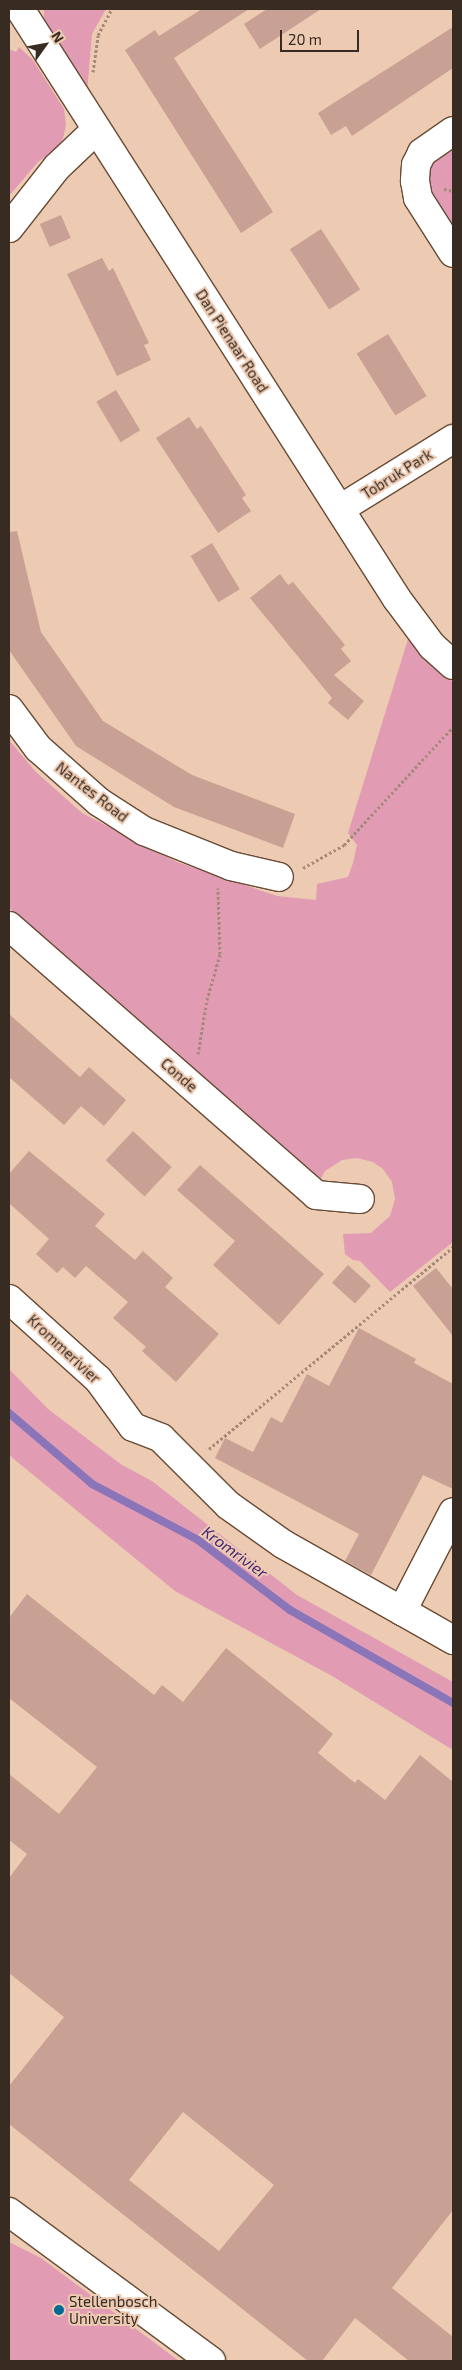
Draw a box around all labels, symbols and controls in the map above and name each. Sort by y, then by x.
north arrow [20,20,70,70]
scale bar [282,20,361,52]
text: N [48,28,68,46]
text: 20 m [288,30,322,48]
street label: Dan Pienaar Road [192,286,272,396]
street label: Tobruk Park [358,445,436,503]
street label: Nantes Road [52,758,132,826]
street label: Conde [157,1054,201,1096]
street label: Krommerivier [24,1311,104,1387]
water label: Kromrivier [198,1522,272,1582]
place label: Stellenbosch University [69,2292,158,2327]
marker: Stellenbosch University [53,2304,65,2316]

